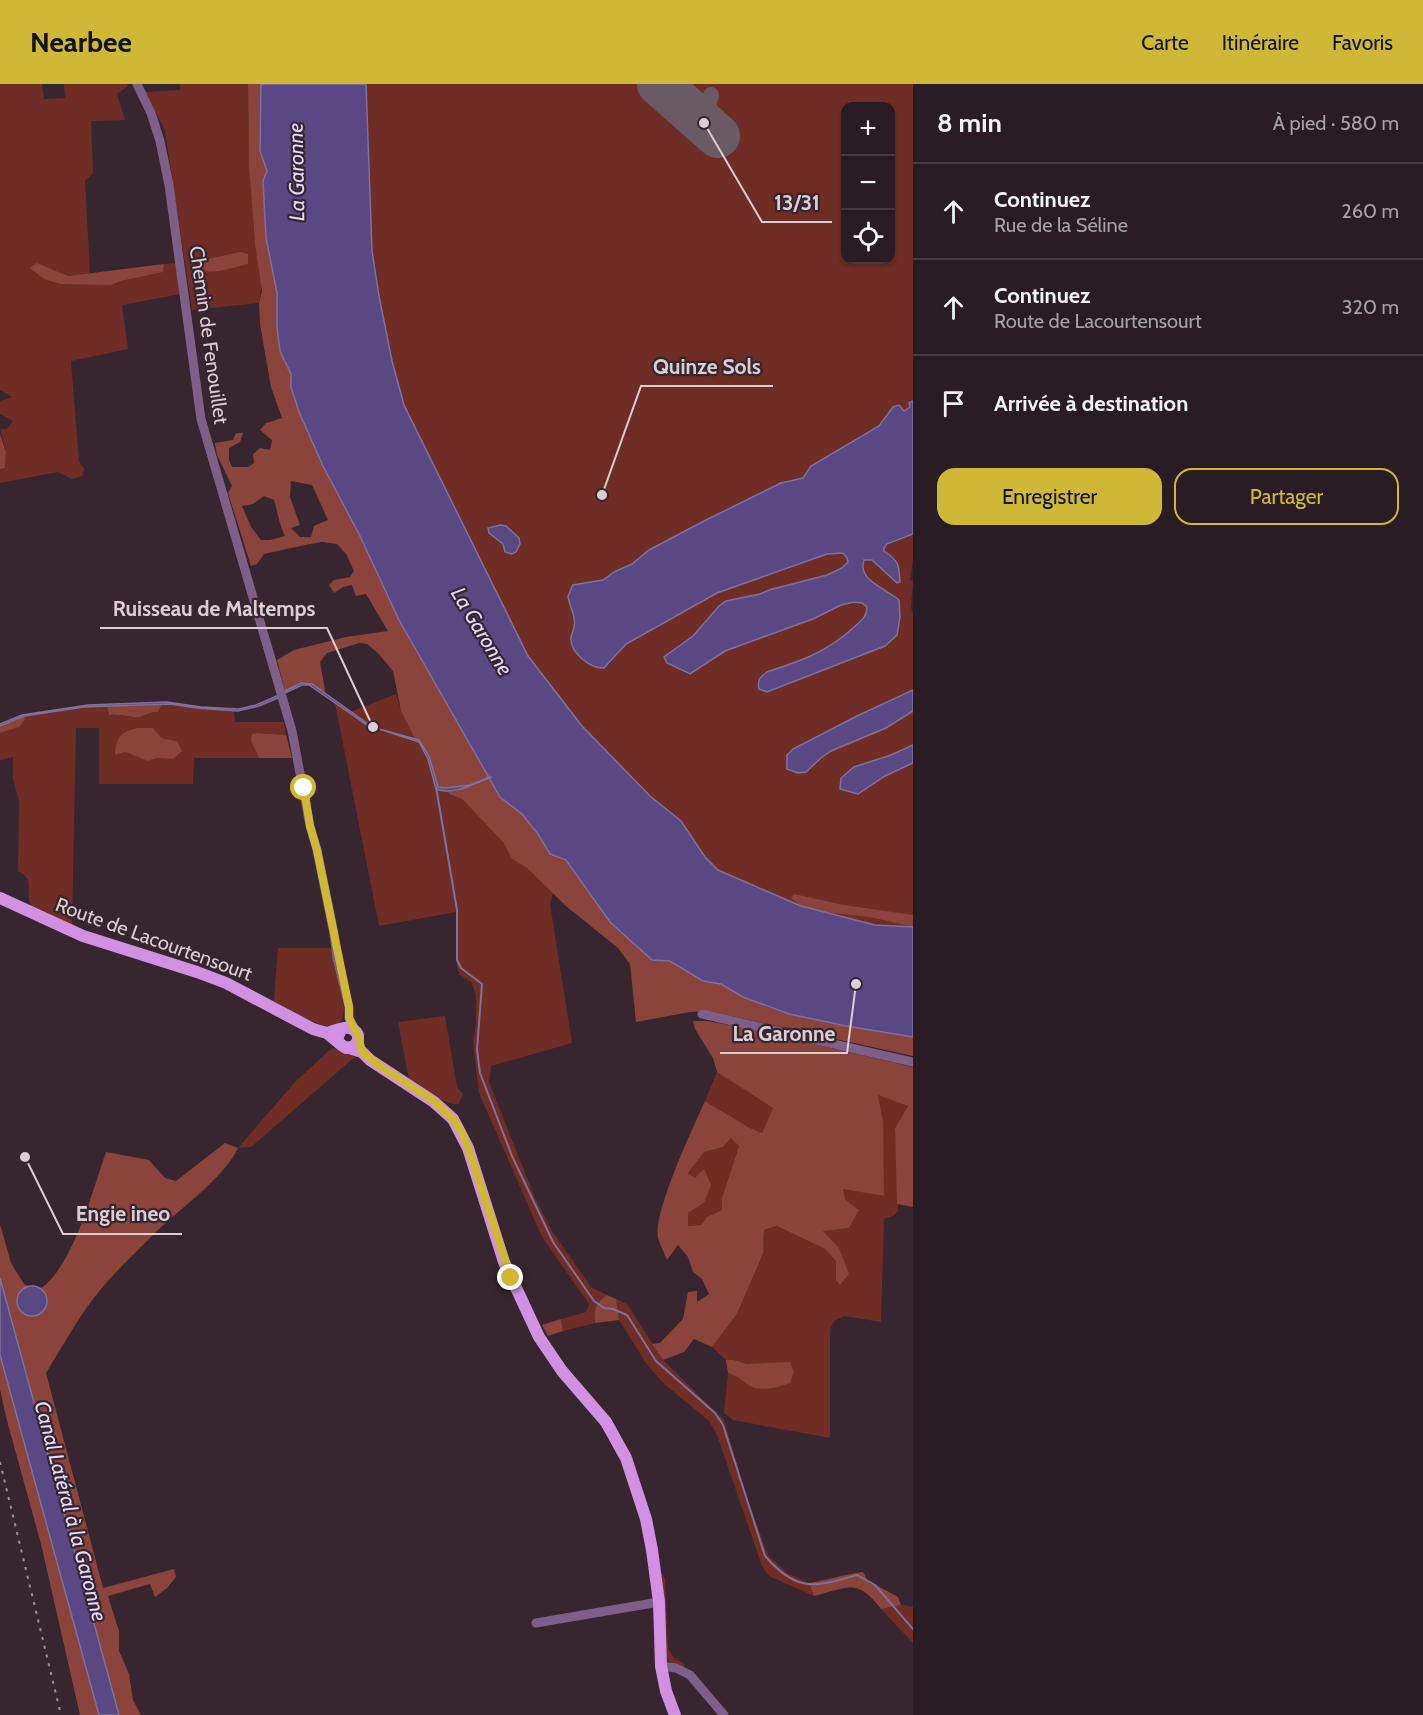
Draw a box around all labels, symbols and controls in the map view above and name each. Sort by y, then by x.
text: Nearbee [30,25,132,59]
text: Carte [1141,30,1189,55]
text: Itinéraire [1222,30,1299,55]
text: Favoris [1332,30,1393,55]
map controls [841,102,895,264]
button: + [841,102,895,156]
text: 8 min [937,107,1002,139]
text: À pied · 580 m [1273,111,1399,135]
water label: La Garonne [283,122,309,221]
button: − [841,156,895,210]
callout: 13/31 [762,183,832,222]
text: Continuez [994,186,1091,213]
text: 13/31 [774,190,820,215]
icon: ahead [937,195,970,228]
text: 260 m [1341,199,1399,223]
button: locate [841,210,895,264]
text: Rue de la Séline [994,213,1128,237]
street label: Chemin de Fenouillet [185,244,233,426]
text: Continuez [994,282,1091,309]
icon: ahead [937,291,970,324]
text: 320 m [1342,295,1399,319]
text: Route de Lacourtensourt [994,309,1202,333]
callout: Quinze Sols [641,347,773,386]
text: Quinze Sols [653,354,761,379]
icon: arrive [937,387,970,420]
text: Arrivée à destination [994,390,1188,417]
button: Enregistrer [937,468,1162,525]
button: Partager [1174,468,1399,525]
water label: La Garonne [446,583,518,680]
callout: Ruisseau de Maltemps [100,589,327,628]
text: Ruisseau de Maltemps [113,596,315,621]
route start [290,774,316,800]
street label: Route de Lacourtensourt [52,892,256,986]
callout: La Garonne [720,1014,847,1053]
text: La Garonne [733,1021,836,1046]
callout: Engie ineo [63,1195,182,1234]
text: Engie ineo [76,1201,170,1226]
route end [497,1264,523,1290]
water label: Canal Latéral à la Garonne [30,1398,113,1624]

